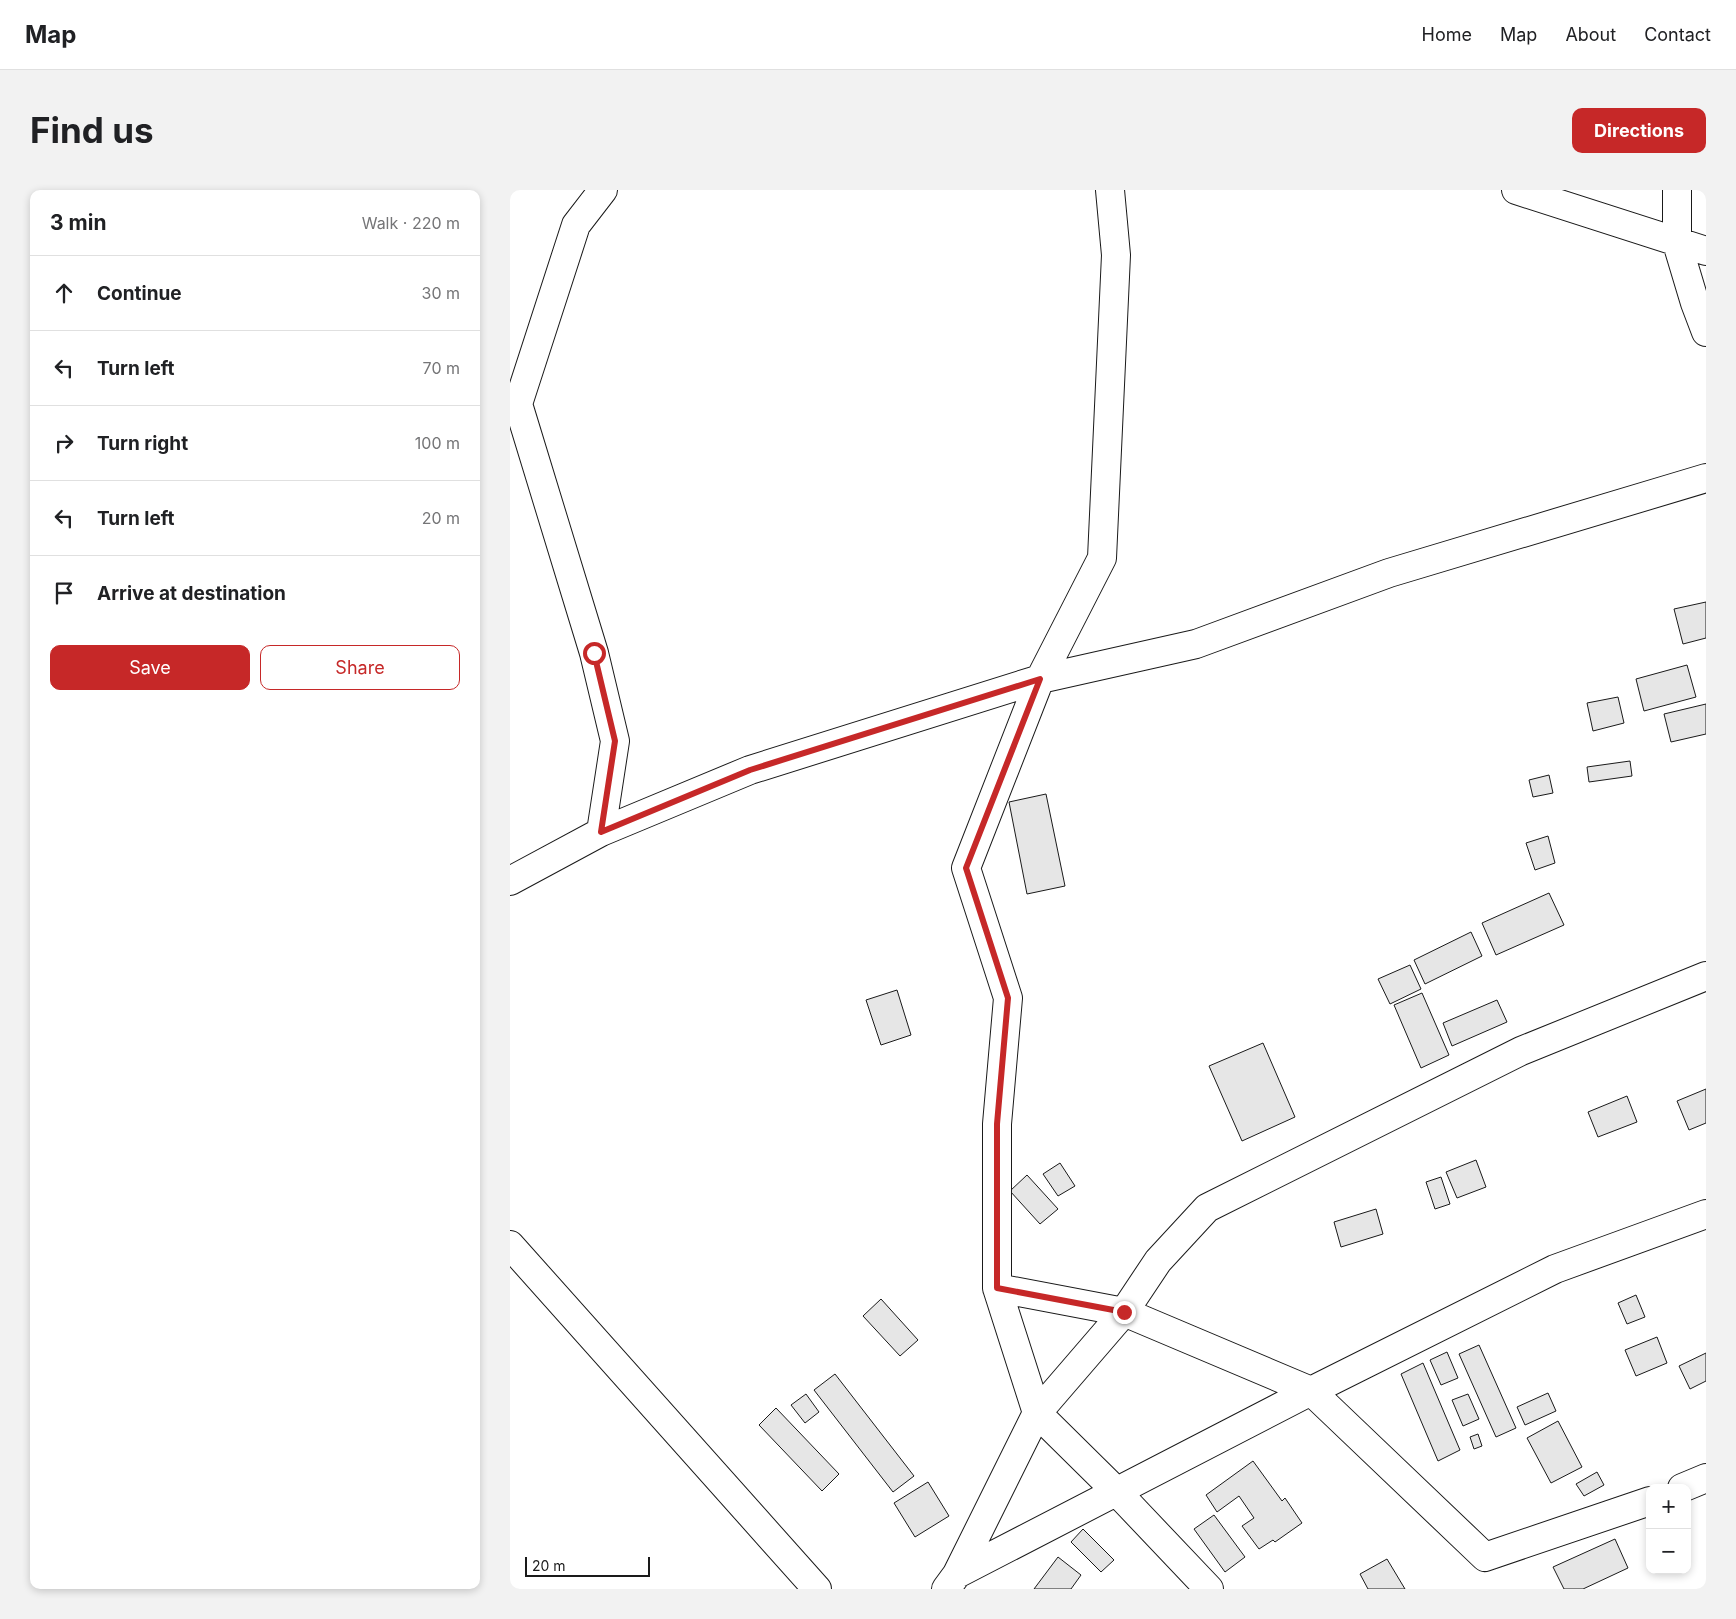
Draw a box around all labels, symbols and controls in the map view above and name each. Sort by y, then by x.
text: Map [25,20,76,49]
text: Home [1422,24,1472,45]
text: Map [1500,24,1537,45]
text: About [1565,24,1616,45]
text: Contact [1644,24,1711,45]
button: Directions [1572,108,1706,153]
text: Find us [30,109,154,151]
text: 3 min [50,210,106,235]
text: Walk · 220 m [362,213,460,233]
icon: ahead [50,279,78,307]
text: Continue [97,282,182,305]
text: 30 m [422,283,460,303]
icon: left [50,354,78,382]
text: Turn left [97,357,175,380]
text: 70 m [423,358,460,378]
icon: right [50,429,78,457]
text: Turn right [97,432,188,455]
text: 100 m [415,433,460,453]
icon: left [50,504,78,532]
text: Turn left [97,507,175,530]
text: 20 m [422,508,460,528]
icon: arrive [50,579,78,607]
text: Arrive at destination [97,582,286,605]
route start [583,642,606,665]
button: Save [50,645,250,690]
button: Share [260,645,460,690]
route end [1113,1301,1136,1324]
map controls [1646,1484,1691,1574]
button: + [1646,1484,1691,1529]
button: − [1646,1529,1691,1574]
scale bar [525,1554,650,1577]
text: 20 m [532,1557,566,1574]

